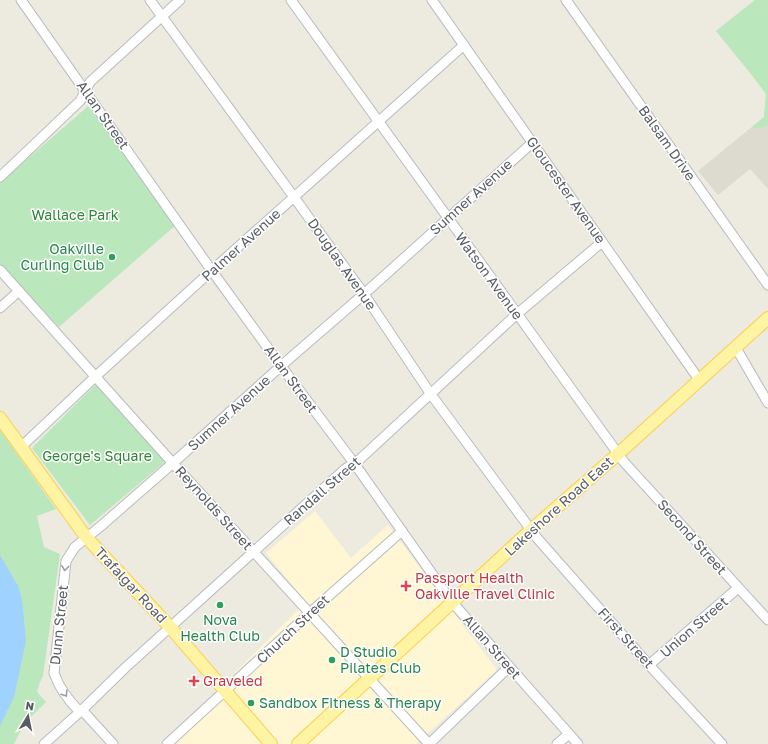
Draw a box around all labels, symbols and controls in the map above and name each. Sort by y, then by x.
street label: Allan Street [74,77,133,152]
street label: Balsam Drive [635,102,700,184]
street label: Gloucester Avenue [523,133,610,246]
street label: Sumner Avenue [426,155,515,238]
street label: Palmer Avenue [198,205,284,285]
park label: Wallace Park [31,206,119,223]
street label: Douglas Avenue [304,215,380,313]
street label: Watson Avenue [452,229,527,323]
place label: Oakville Curling Club [21,240,104,273]
marker: Oakville Curling Club [107,252,117,262]
street label: Allan Street [261,342,322,416]
street label: Sumner Avenue [184,371,273,454]
park label: George's Square [42,447,152,464]
street label: Lakeshore Road East [501,452,616,559]
street label: Randall Street [280,453,364,529]
street label: Reynolds Street [172,462,257,553]
street label: Second Street [654,496,731,578]
street label: Trafalgar Road [92,543,171,626]
one-way arrow [61,565,70,571]
place label: Passport Health Oakville Travel Clinic [415,569,555,602]
marker: Passport Health Oakville Travel Clinic [400,580,412,592]
street label: Dunn Street [46,584,71,666]
street label: Church Street [253,591,333,667]
street label: Union Street [656,592,731,661]
marker: Nova Health Club [215,600,225,610]
street label: First Street [595,604,658,671]
place label: Nova Health Club [180,611,260,644]
street label: Allan Street [460,611,525,682]
place label: D Studio Pilates Club [340,643,421,676]
marker: D Studio Pilates Club [327,655,337,665]
place label: Graveled [203,672,263,689]
marker: Graveled [188,675,200,687]
one-way arrow [60,690,68,697]
place label: Sandbox Fitness & Therapy [259,694,442,711]
north arrow [8,696,48,736]
marker: Sandbox Fitness & Therapy [246,698,256,708]
text: N [25,699,35,713]

